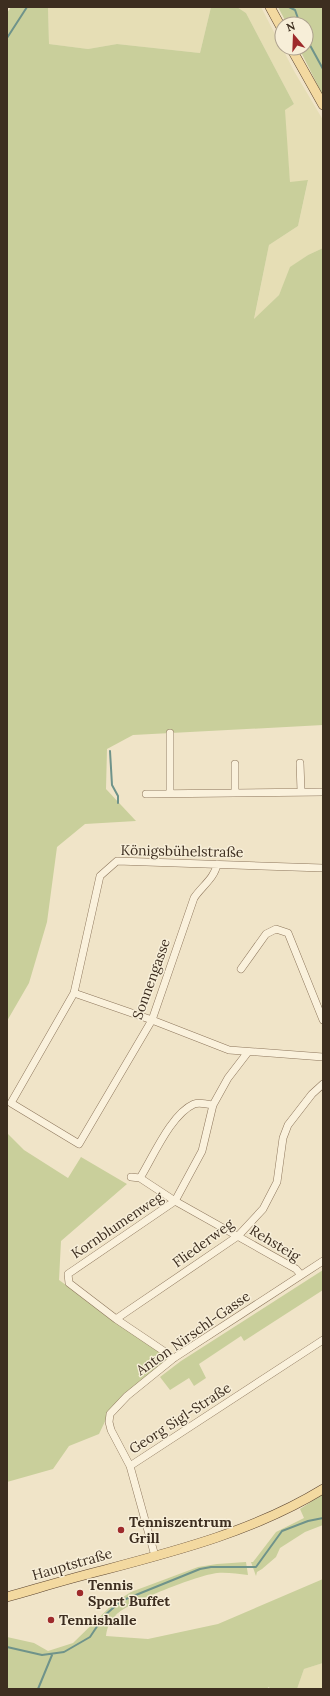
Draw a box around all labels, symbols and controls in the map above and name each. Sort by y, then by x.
north arrow [274,16,314,56]
text: N [284,18,298,35]
street label: Königsbühelstraße [121,841,244,861]
street label: Sonnengasse [128,936,174,1022]
street label: Kornblumenweg [68,1187,167,1262]
street label: Fliederweg [169,1215,237,1271]
street label: Rehsteig [246,1221,304,1265]
street label: Anton Nirschl-Gasse [132,1287,254,1380]
street label: Georg Sigl-Straße [126,1378,235,1458]
place label: Tenniszentrum Grill [129,1513,232,1547]
marker: Tenniszentrum Grill [116,1525,126,1535]
street label: Hauptstraße [30,1544,114,1584]
place label: Tennis Sport Buffet [88,1576,170,1610]
marker: Tennis Sport Buffet [75,1588,85,1598]
place label: Tennishalle [59,1611,137,1629]
marker: Tennishalle [46,1615,56,1625]

